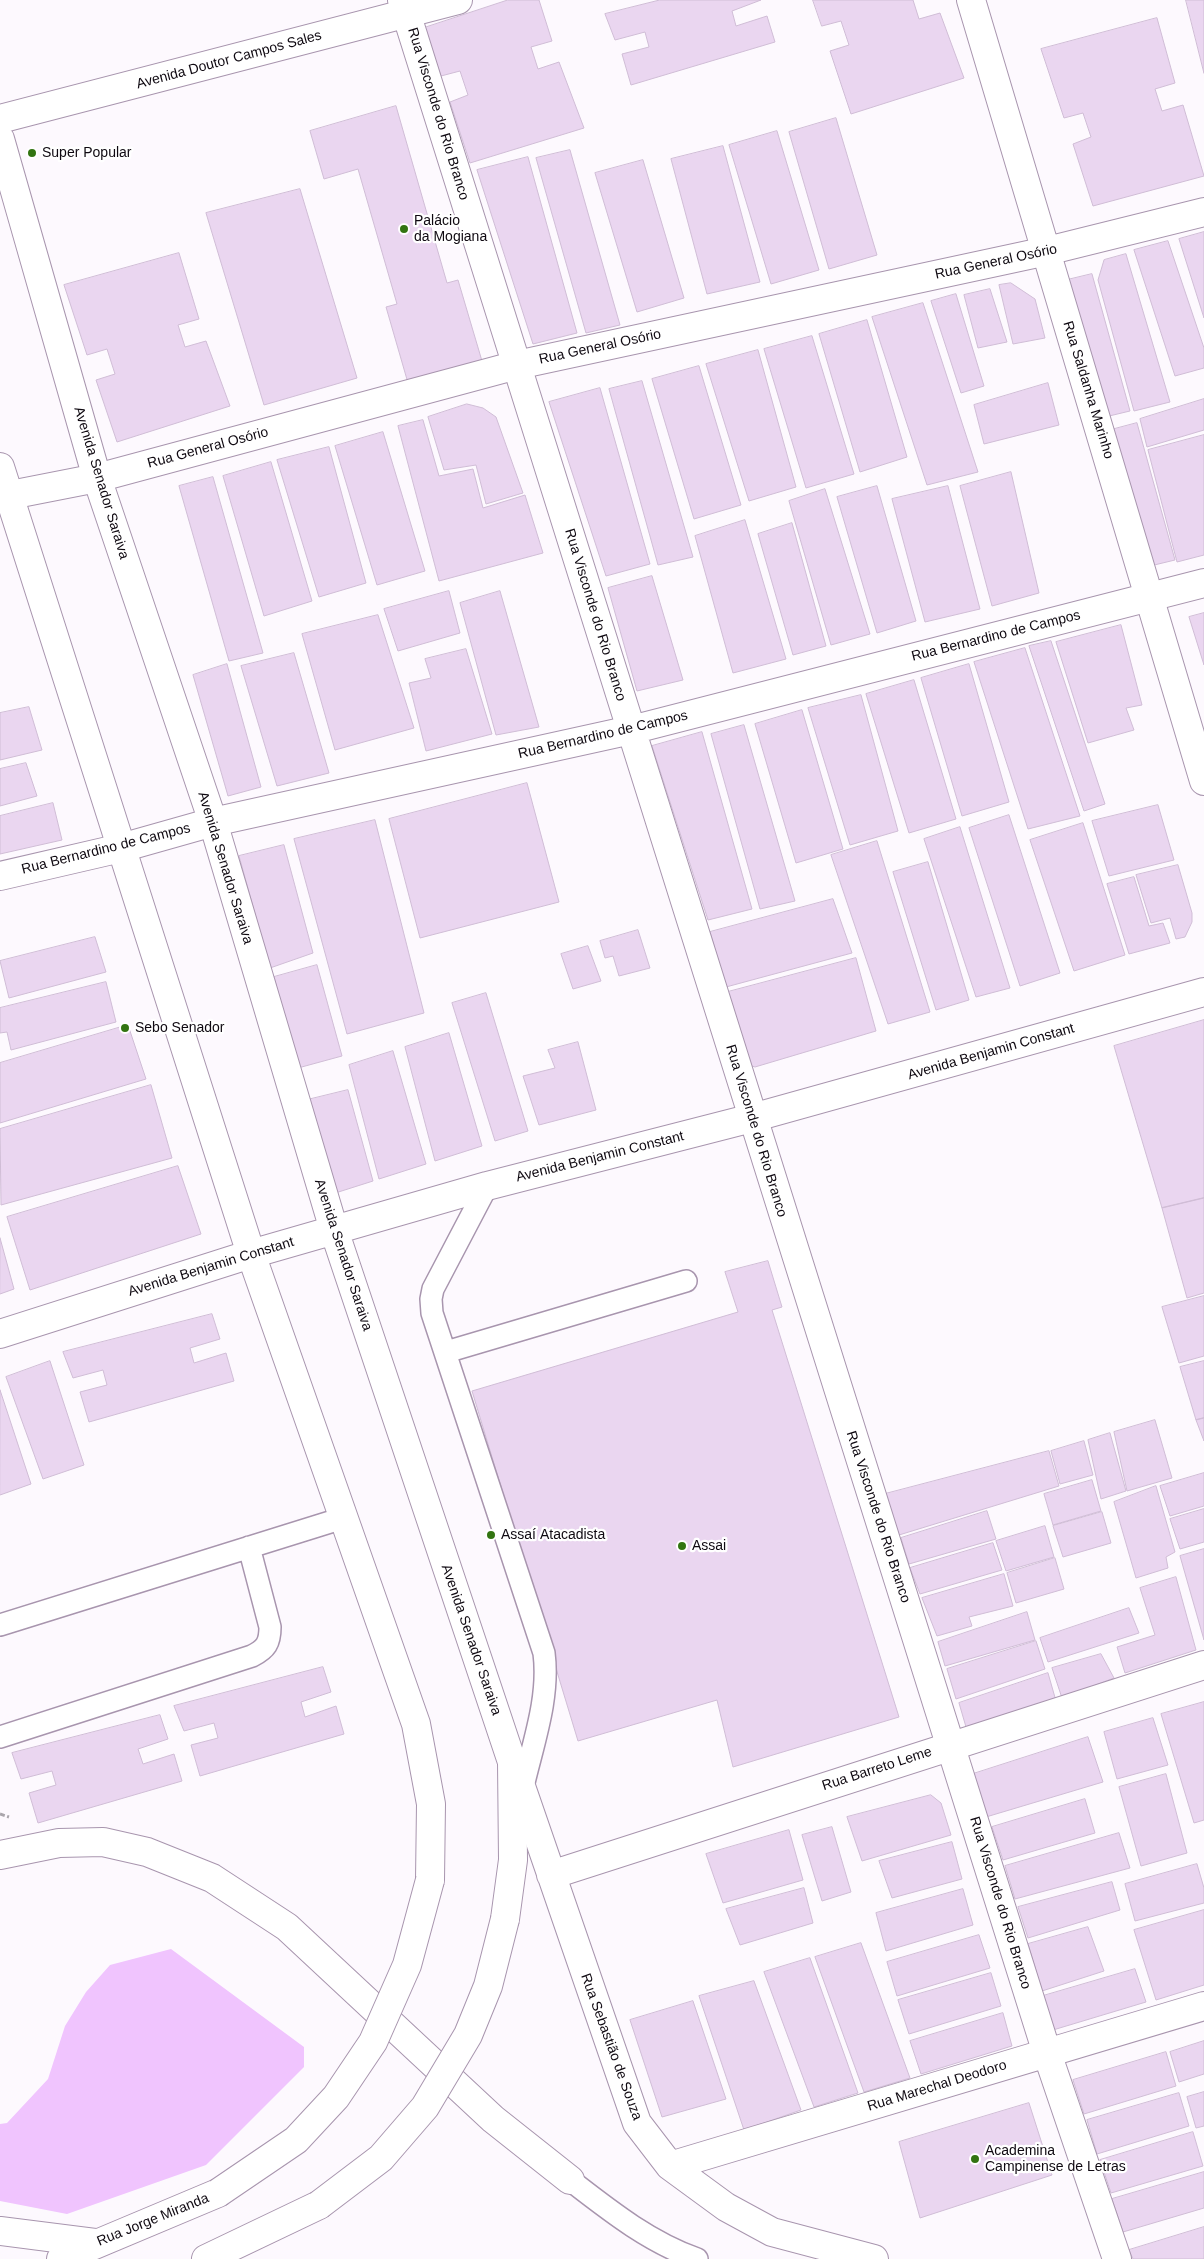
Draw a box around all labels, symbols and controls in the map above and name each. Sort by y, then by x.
street label: Rua Visconde do Rio Branco [404,26,472,202]
street label: Avenida Doutor Campos Sales [134,27,324,93]
place label: Super Popular [42,145,132,161]
marker: Super Popular [26,147,38,159]
place label: Palácio da Mogiana [414,213,487,246]
marker: Palácio da Mogiana [398,223,410,235]
street label: Rua General Osório [933,241,1059,283]
street label: Rua Saldanha Marinho [1059,319,1117,461]
street label: Rua General Osório [537,326,663,368]
street label: Avenida Senador Saraiva [70,405,132,561]
street label: Rua General Osório [146,424,270,472]
street label: Rua Visconde do Rio Branco [561,527,629,703]
street label: Rua Bernardino de Campos [910,607,1082,665]
street label: Rua Bernardino de Campos [517,707,689,763]
street label: Avenida Senador Saraiva [194,790,256,946]
street label: Rua Bernardino de Campos [20,820,192,878]
place label: Sebo Senador [135,1020,225,1036]
street label: Avenida Benjamin Constant [906,1020,1076,1084]
marker: Sebo Senador [119,1022,131,1034]
street label: Rua Visconde do Rio Branco [722,1043,790,1219]
street label: Avenida Benjamin Constant [514,1128,686,1186]
street label: Avenida Senador Saraiva [311,1177,375,1333]
street label: Avenida Benjamin Constant [126,1234,296,1300]
street label: Rua Visconde do Rio Branco [842,1429,914,1605]
place label: Assaí Atacadista [501,1527,605,1543]
marker: Assaí Atacadista [485,1529,497,1541]
place label: Assai [692,1538,726,1554]
marker: Assai [676,1540,688,1552]
street label: Avenida Senador Saraiva [437,1562,505,1718]
street label: Rua Barreto Leme [820,1743,934,1795]
street label: Rua Visconde do Rio Branco [966,1815,1034,1991]
street label: Rua Sebastião de Souza [577,1971,645,2123]
street label: Rua Marechal Deodoro [865,2057,1009,2115]
place label: Academina Campinense de Letras [985,2143,1126,2176]
marker: Academina Campinense de Letras [969,2153,981,2165]
street label: Rua Jorge Miranda [95,2190,211,2250]

